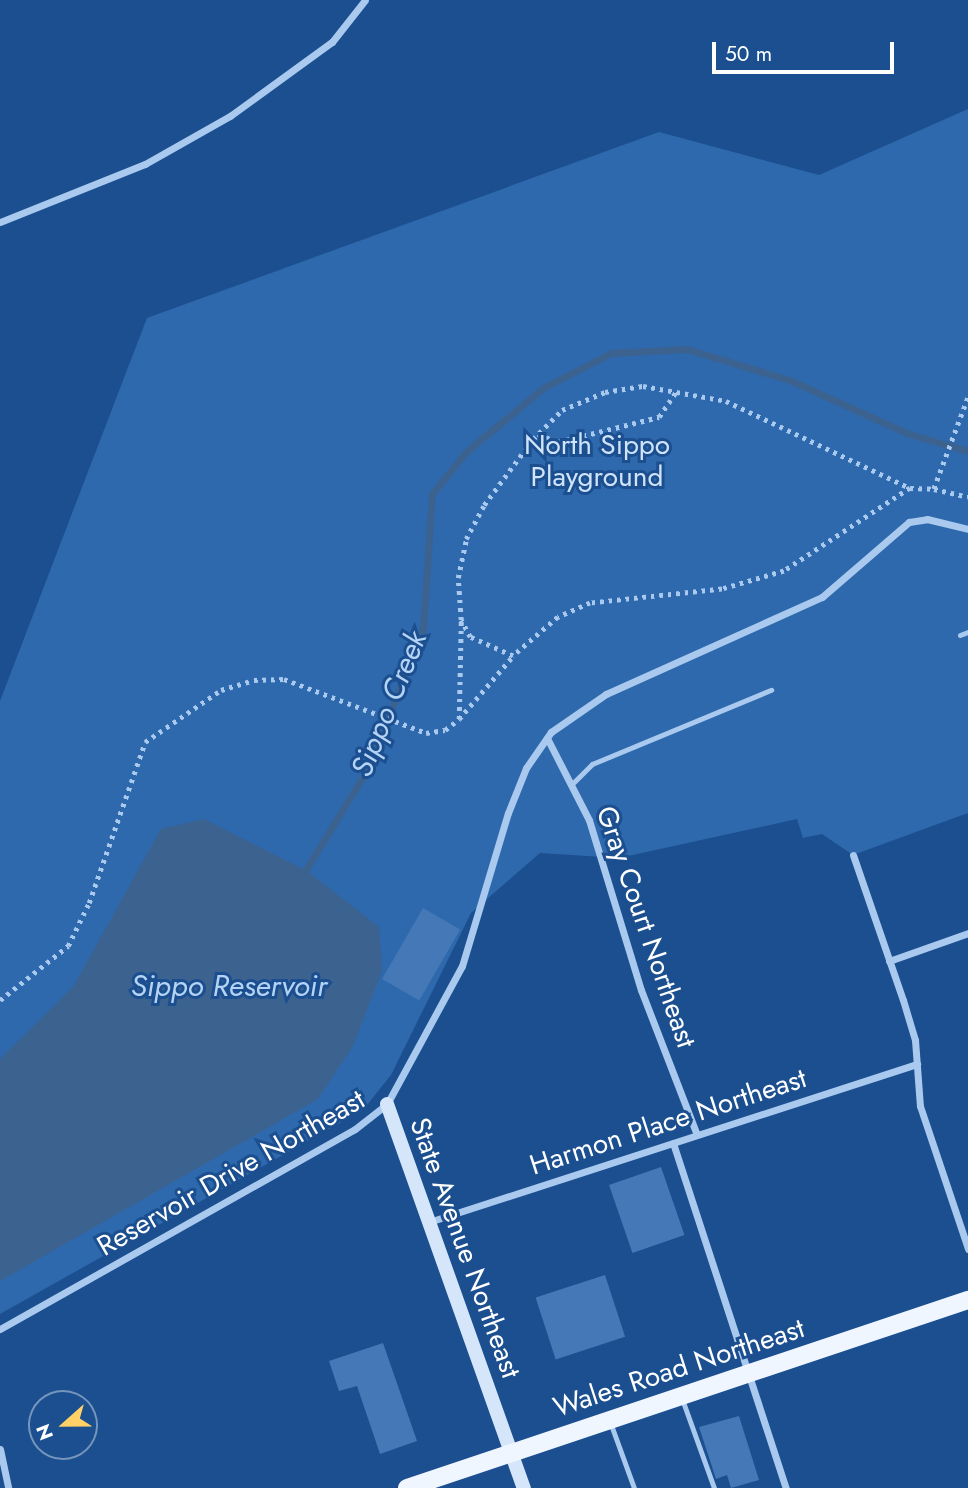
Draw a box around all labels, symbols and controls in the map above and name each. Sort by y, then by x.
scale bar [716,28,898,72]
text: 50 m [725,39,772,69]
park label: North Sippo Playground [524,428,670,494]
water label: Sippo Creek [343,626,435,782]
street label: Gray Court Northeast [589,802,703,1052]
water label: Sippo Reservoir [131,968,327,1004]
street label: Harmon Place Northeast [526,1061,810,1183]
street label: Reservoir Drive Northeast [91,1083,371,1263]
street label: State Avenue Northeast [402,1113,528,1383]
street label: Wales Road Northeast [549,1312,809,1424]
north arrow [28,1390,98,1460]
text: N [29,1420,60,1444]

